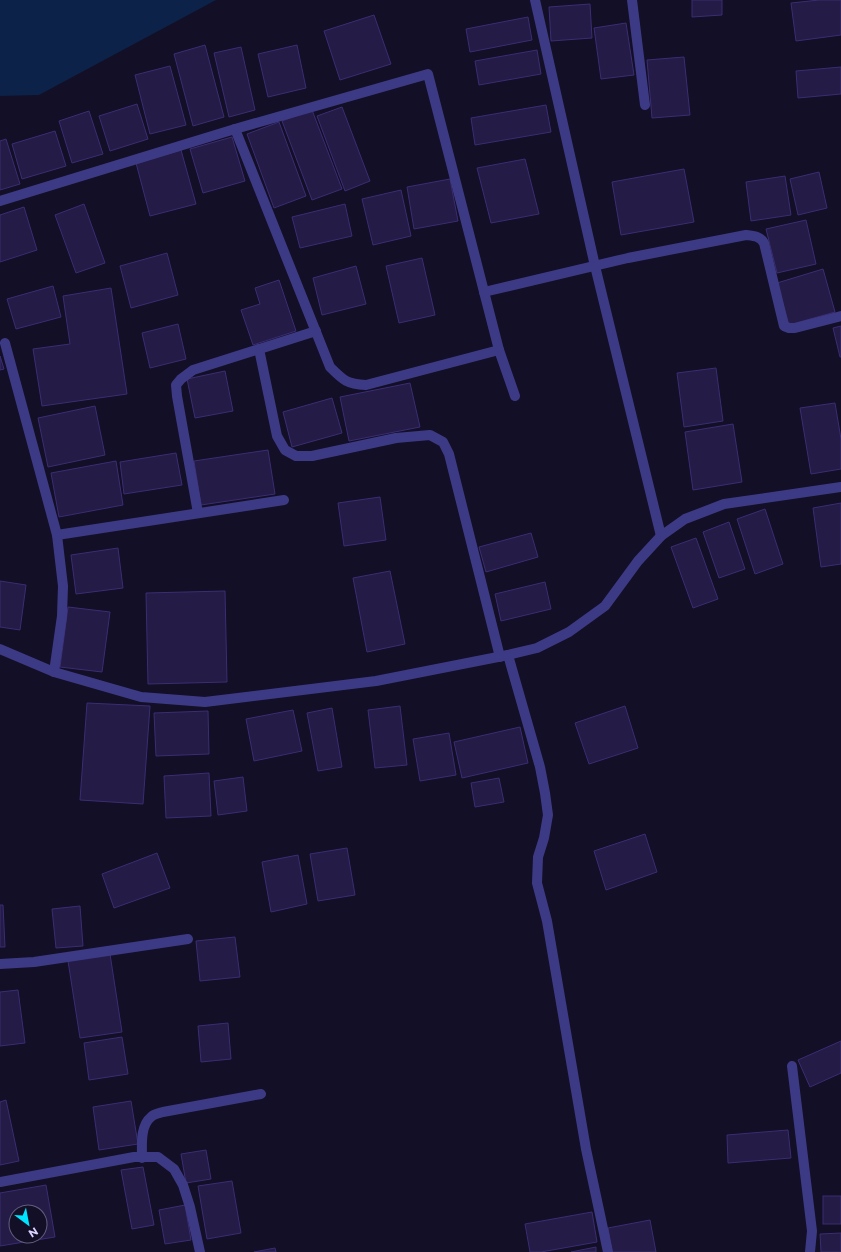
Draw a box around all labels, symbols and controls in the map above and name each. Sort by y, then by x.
north arrow [8,1204,48,1244]
text: N [26,1224,41,1241]

